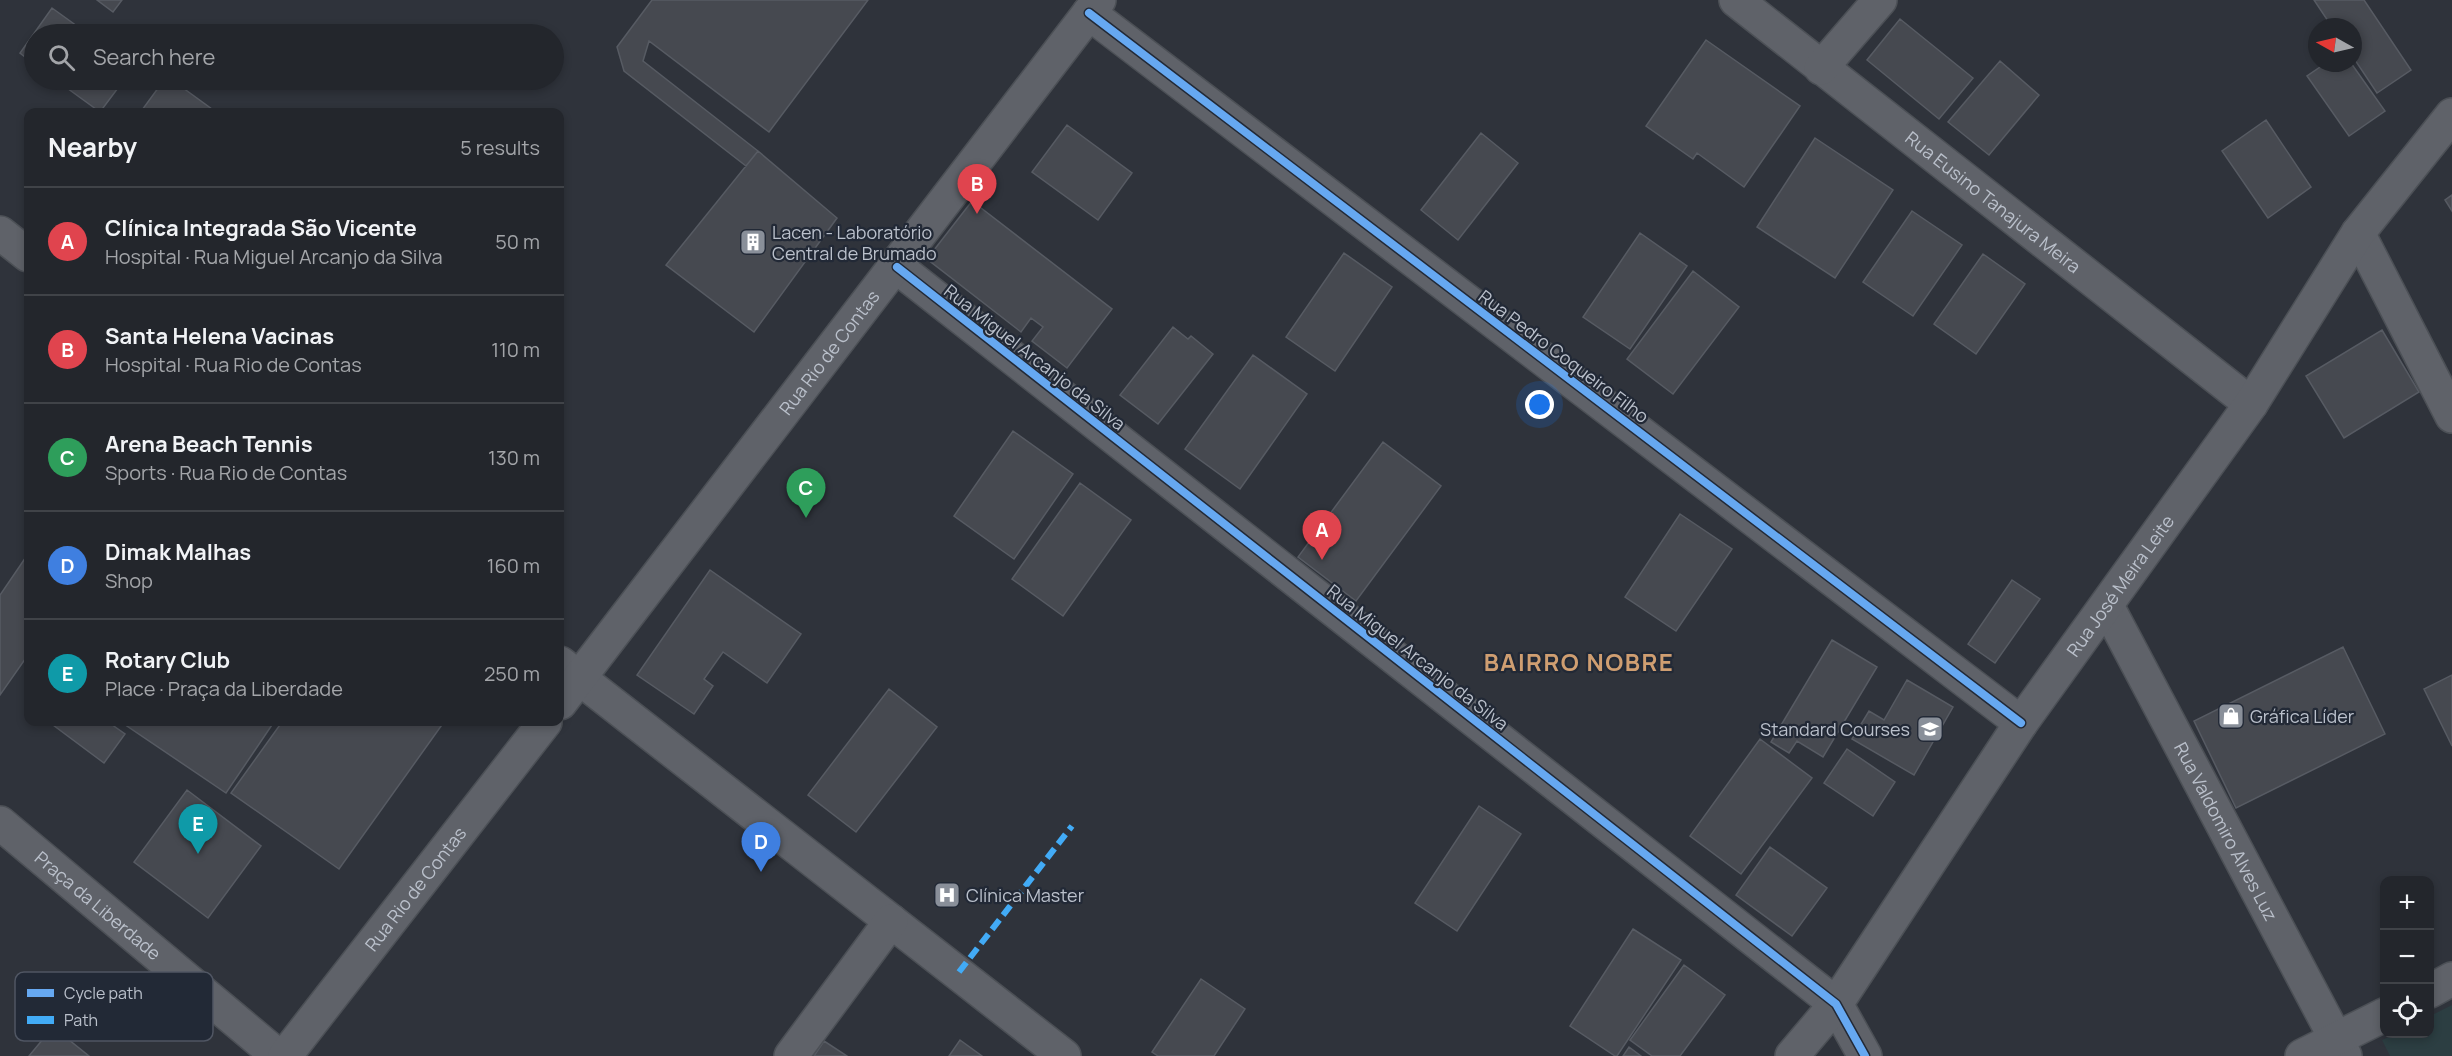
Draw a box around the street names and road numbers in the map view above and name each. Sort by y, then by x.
street label: Rua Eusino Tanajura Meira [1901,126,2086,278]
street label: Rua Miguel Arcanjo da Silva [939,279,1131,435]
street label: Rua Pedro Coqueiro Filho [1474,284,1654,428]
street label: Rua Rio de Contas [773,285,884,420]
street label: Rua José Meira Leite [2061,510,2179,661]
street label: Rua Miguel Arcanjo da Silva [1322,579,1514,735]
street label: Rua Valdomiro Alves Luz [2169,738,2283,925]
street label: Rua Rio de Contas [359,822,471,956]
street label: Praça da Liberdade [30,845,166,965]

